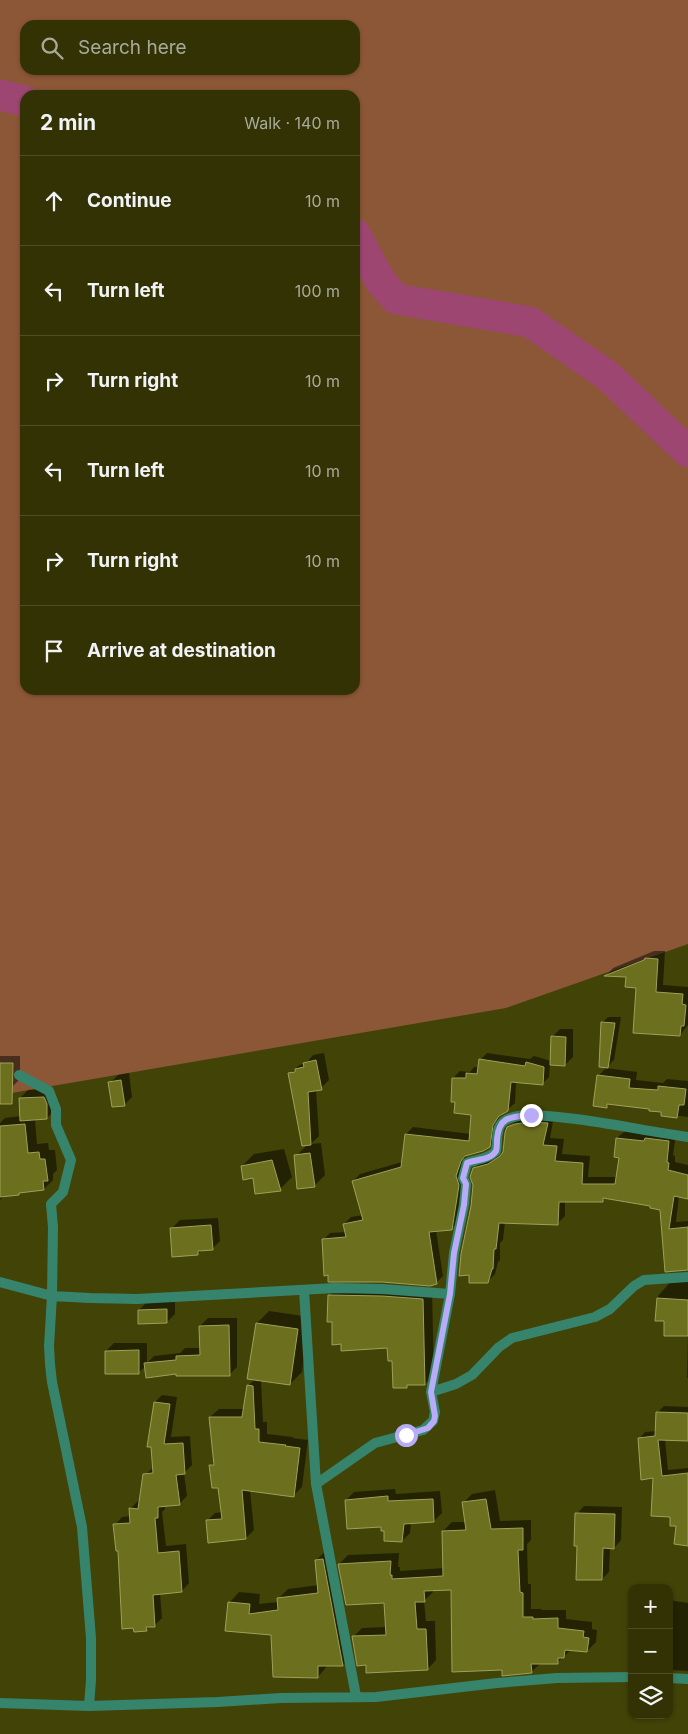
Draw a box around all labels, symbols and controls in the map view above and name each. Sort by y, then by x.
search box [20,20,360,75]
icon: search [38,34,66,62]
text: Search here [78,36,187,59]
text: 2 min [40,110,96,135]
text: Walk · 140 m [244,113,340,133]
icon: ahead [40,187,68,215]
text: Continue [87,189,172,212]
text: 10 m [305,191,340,211]
icon: left [40,277,68,305]
text: Turn left [87,279,165,302]
text: 100 m [295,281,340,301]
icon: right [40,367,68,395]
text: Turn right [87,369,178,392]
text: 10 m [305,371,340,391]
icon: left [40,457,68,485]
text: Turn left [87,459,165,482]
text: 10 m [305,461,340,481]
icon: right [40,547,68,575]
text: Turn right [87,549,178,572]
text: 10 m [305,551,340,571]
icon: arrive [40,637,68,665]
text: Arrive at destination [87,639,276,662]
route end [520,1104,543,1127]
route start [395,1424,418,1447]
map controls [628,1584,673,1719]
button: + [628,1584,673,1629]
button: − [628,1629,673,1674]
button: layers [628,1674,673,1719]

